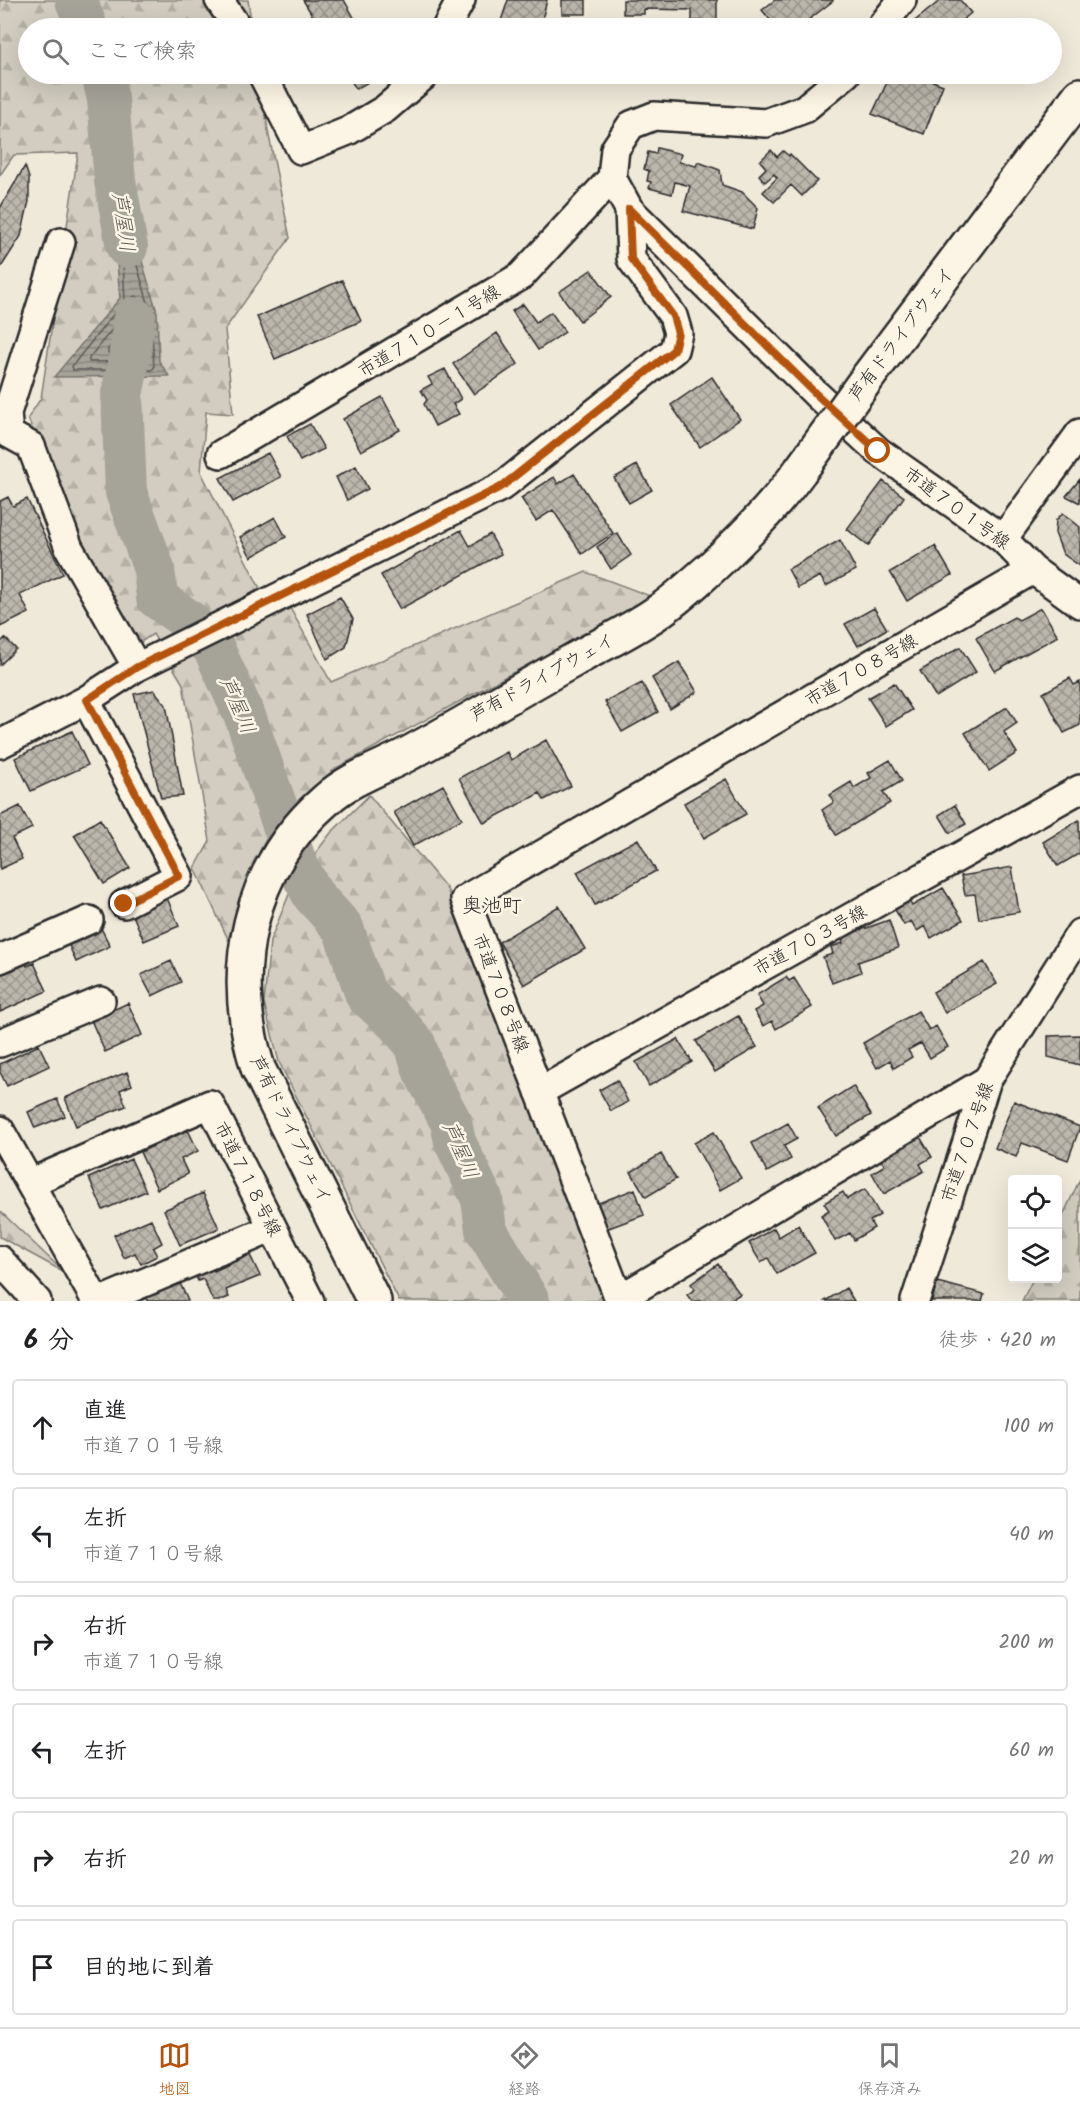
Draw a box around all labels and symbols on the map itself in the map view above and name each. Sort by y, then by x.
water label: 芦屋川 [102,190,142,254]
street label: 芦有ドライブウェイ [842,262,962,408]
street label: 市道７１０－１号線 [353,278,507,386]
route start [864,437,890,463]
street label: 市道７０１号線 [897,460,1016,558]
street label: 芦有ドライブウェイ [465,627,620,730]
street label: 市道７０８号線 [800,627,924,715]
water label: 芦屋川 [210,672,263,740]
route end [110,890,136,916]
district label: 奥池町 [462,891,522,923]
street label: 市道７０３号線 [749,898,873,985]
street label: 市道７０８号線 [463,930,536,1058]
street label: 芦有ドライブウェイ [241,1051,338,1208]
street label: 市道７０７号線 [934,1078,1003,1207]
street label: 市道７１８号線 [205,1117,288,1242]
water label: 芦屋川 [433,1117,486,1185]

